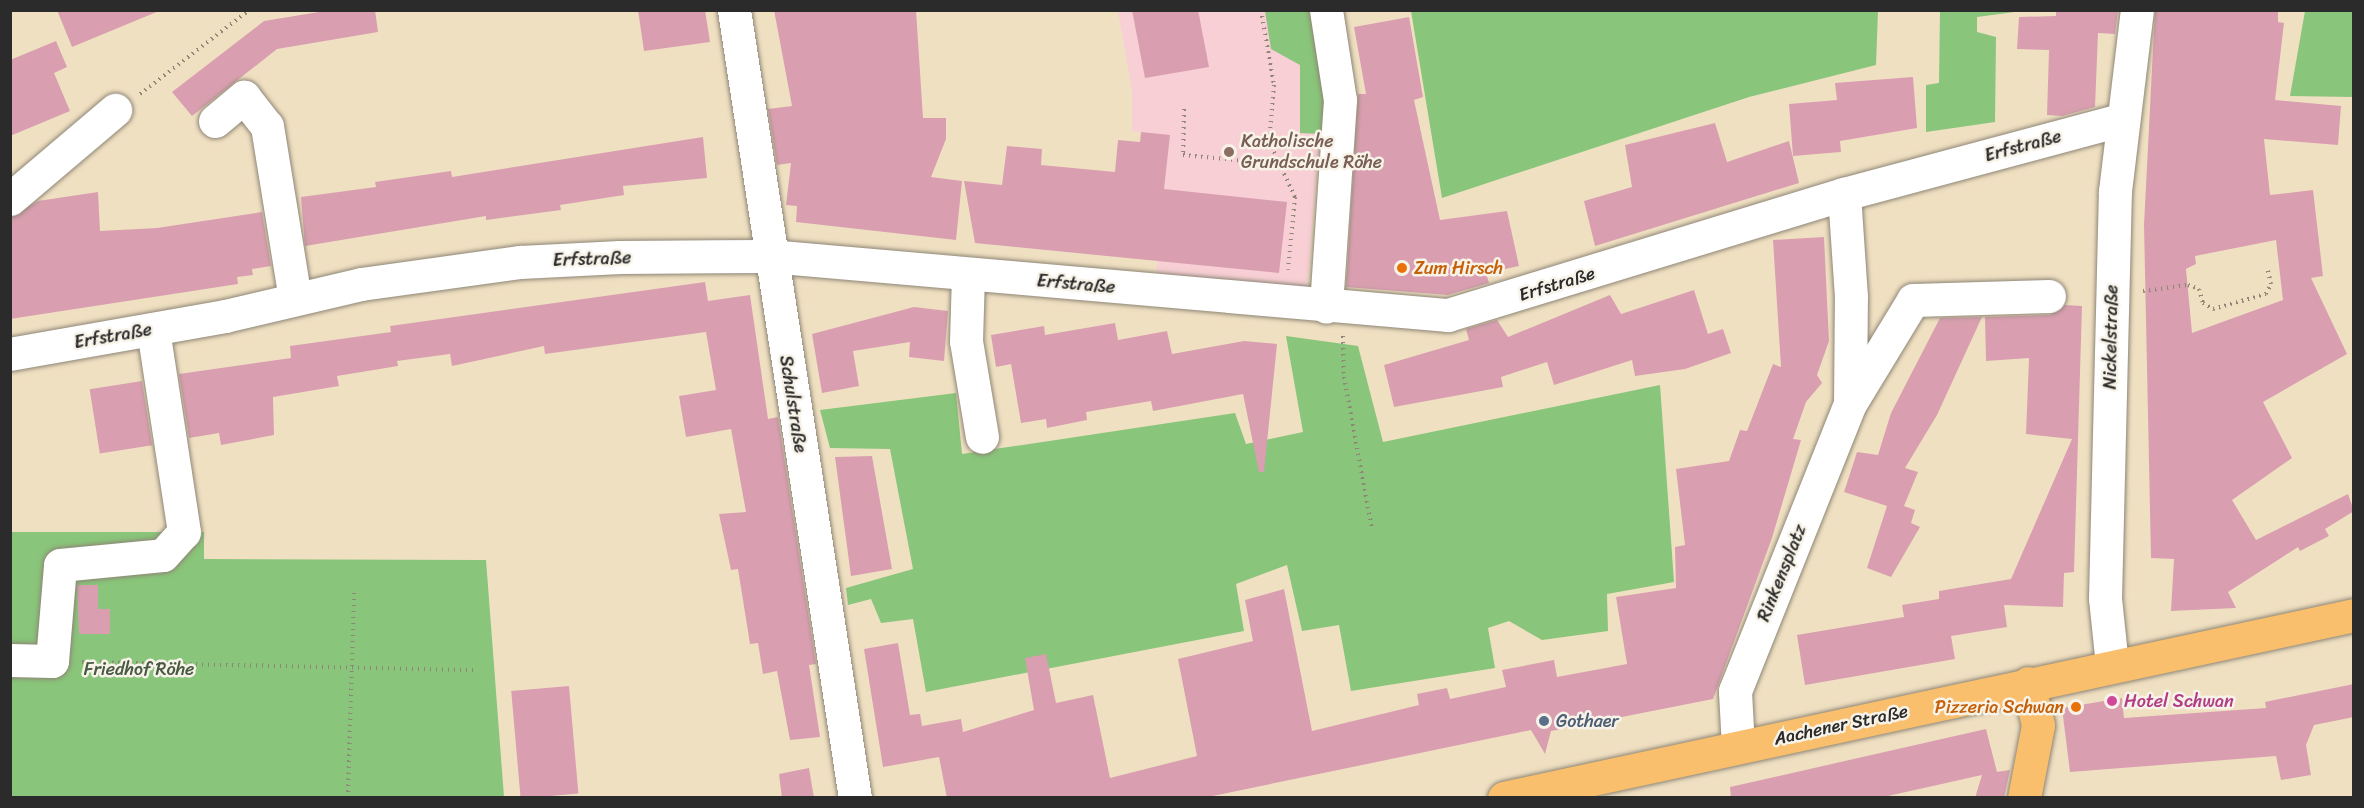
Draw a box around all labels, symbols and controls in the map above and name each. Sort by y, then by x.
street label: Erfstraße [1982,125,2064,167]
place label: Katholische Grundschule Röhe [1241,131,1382,174]
marker: Katholische Grundschule Röhe [1222,145,1236,159]
street label: Erfstraße [552,247,632,271]
place label: Zum Hirsch [1414,257,1504,279]
marker: Zum Hirsch [1395,261,1409,275]
street label: Erfstraße [1516,262,1598,306]
street label: Erfstraße [1036,270,1116,298]
street label: Nickelstraße [2099,285,2123,389]
street label: Erfstraße [72,319,154,353]
street label: Schulstraße [775,354,811,454]
street label: Rinkensplatz [1753,521,1811,625]
park label: Friedhof Röhe [84,658,194,680]
place label: Hotel Schwan [2124,690,2234,712]
marker: Hotel Schwan [2105,694,2119,708]
place label: Pizzeria Schwan [1935,696,2064,718]
street label: Aachener Straße [1772,700,1910,750]
marker: Pizzeria Schwan [2069,700,2083,714]
place label: Gothaer [1556,710,1619,732]
marker: Gothaer [1537,714,1551,728]

